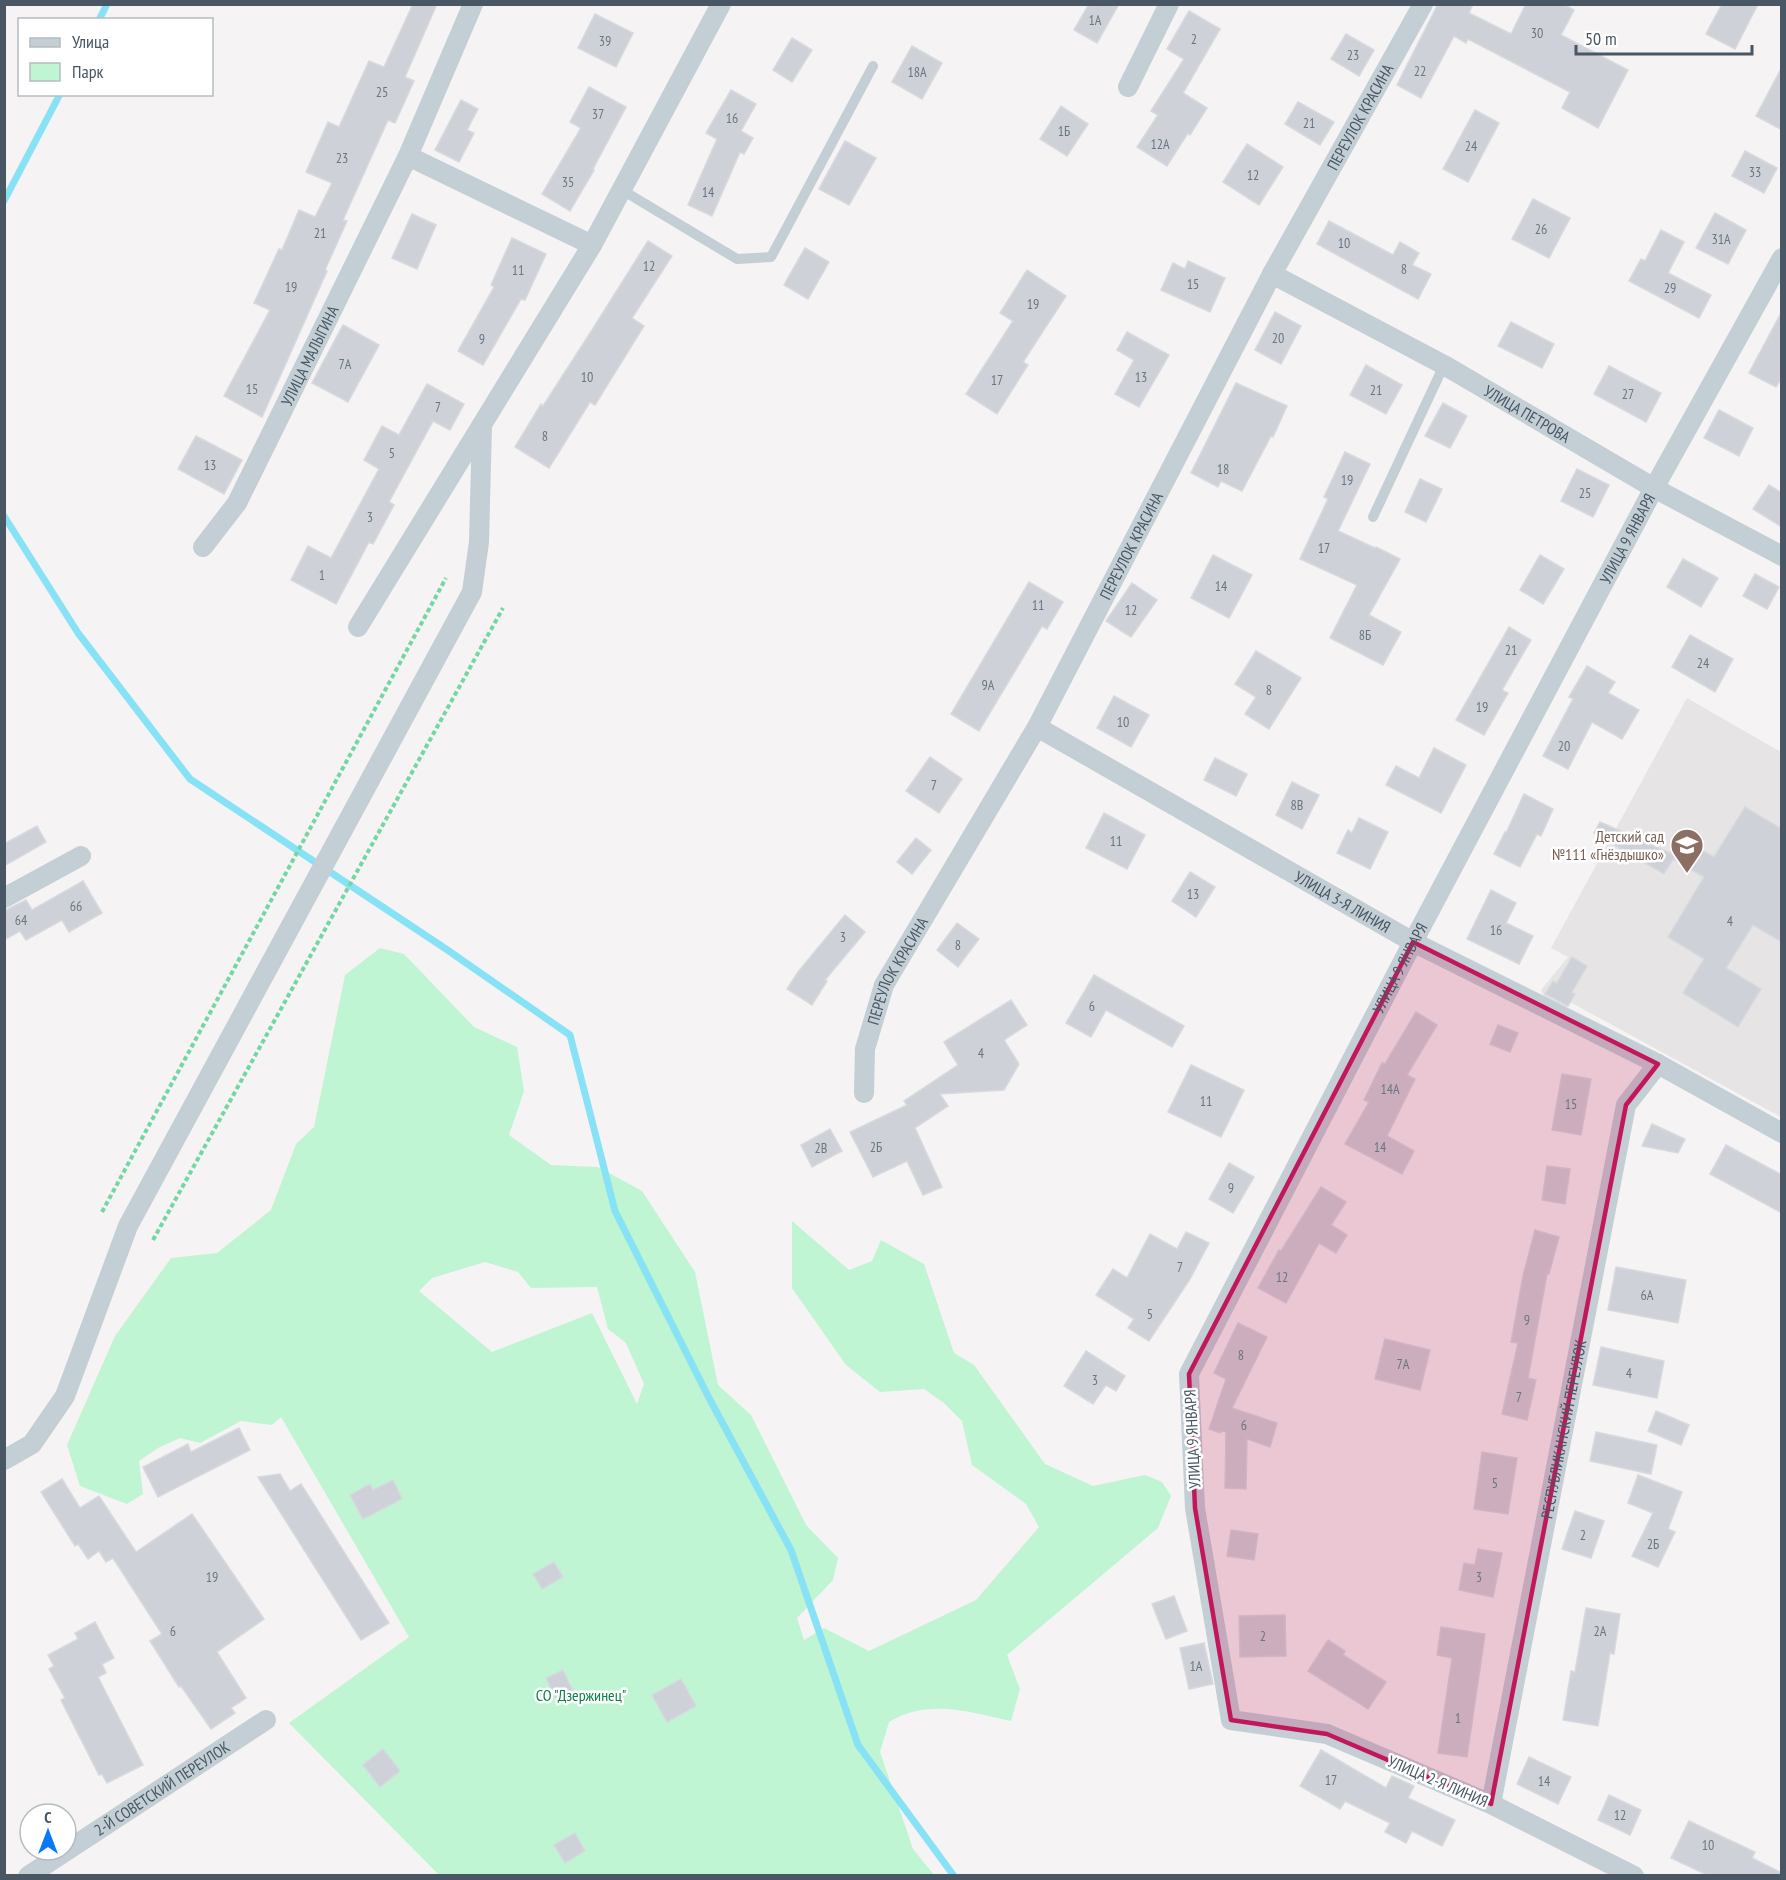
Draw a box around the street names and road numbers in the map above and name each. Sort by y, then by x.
street label: ПЕРЕУЛОК КРАСИНА [1322,60,1398,173]
street label: УЛИЦА МАЛЫГИНА [277,302,343,409]
street label: УЛИЦА ПЕТРОВА [1481,381,1574,447]
street label: ПЕРЕУЛОК КРАСИНА [1095,488,1167,603]
street label: УЛИЦА 9 ЯНВАРЯ [1595,490,1659,587]
street label: УЛИЦА 3-Я ЛИНИЯ [1291,866,1394,937]
street label: ПЕРЕУЛОК КРАСИНА [863,913,932,1027]
street label: УЛИЦА 9 ЯНВАРЯ [1368,919,1431,1017]
street label: РЕСПУБЛИКАНСКИЙ ПЕРЕУЛОК [1536,1337,1591,1520]
street label: УЛИЦА 9 ЯНВАРЯ [1179,1389,1205,1489]
street label: 2-Й СОВЕТСКИЙ ПЕРЕУЛОК [90,1737,233,1840]
street label: УЛИЦА 2-Я ЛИНИЯ [1385,1751,1491,1811]

